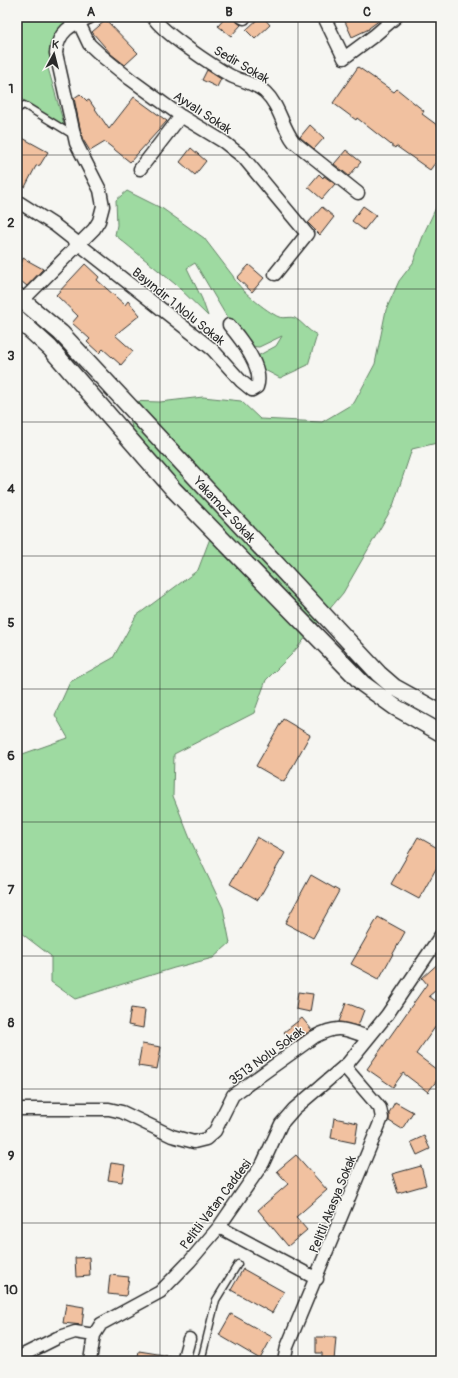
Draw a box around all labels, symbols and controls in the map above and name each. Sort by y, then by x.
text: A [87,4,96,20]
text: B [225,4,233,20]
text: C [363,4,371,20]
north arrow [34,34,74,74]
text: K [51,38,60,51]
street label: Sedir Sokak [211,43,273,87]
text: 1 [8,81,14,97]
street label: Ayvalı Sokak [170,88,235,138]
text: 2 [7,215,15,231]
street label: Bayındır 1 Nolu Sokak [129,264,228,349]
text: 3 [7,348,15,364]
street label: Yakamoz Sokak [189,473,259,546]
text: 4 [7,481,15,497]
text: 5 [7,615,15,631]
text: 6 [7,748,15,764]
text: 7 [8,882,15,898]
text: 8 [8,1015,15,1031]
street label: 3513 Nolu Sokak [226,1023,308,1088]
text: 9 [8,1148,15,1164]
street label: Pelitli Akasya Sokak [306,1153,360,1256]
street label: Pelitli Vatan Caddesi [177,1156,255,1253]
text: 10 [4,1282,18,1298]

